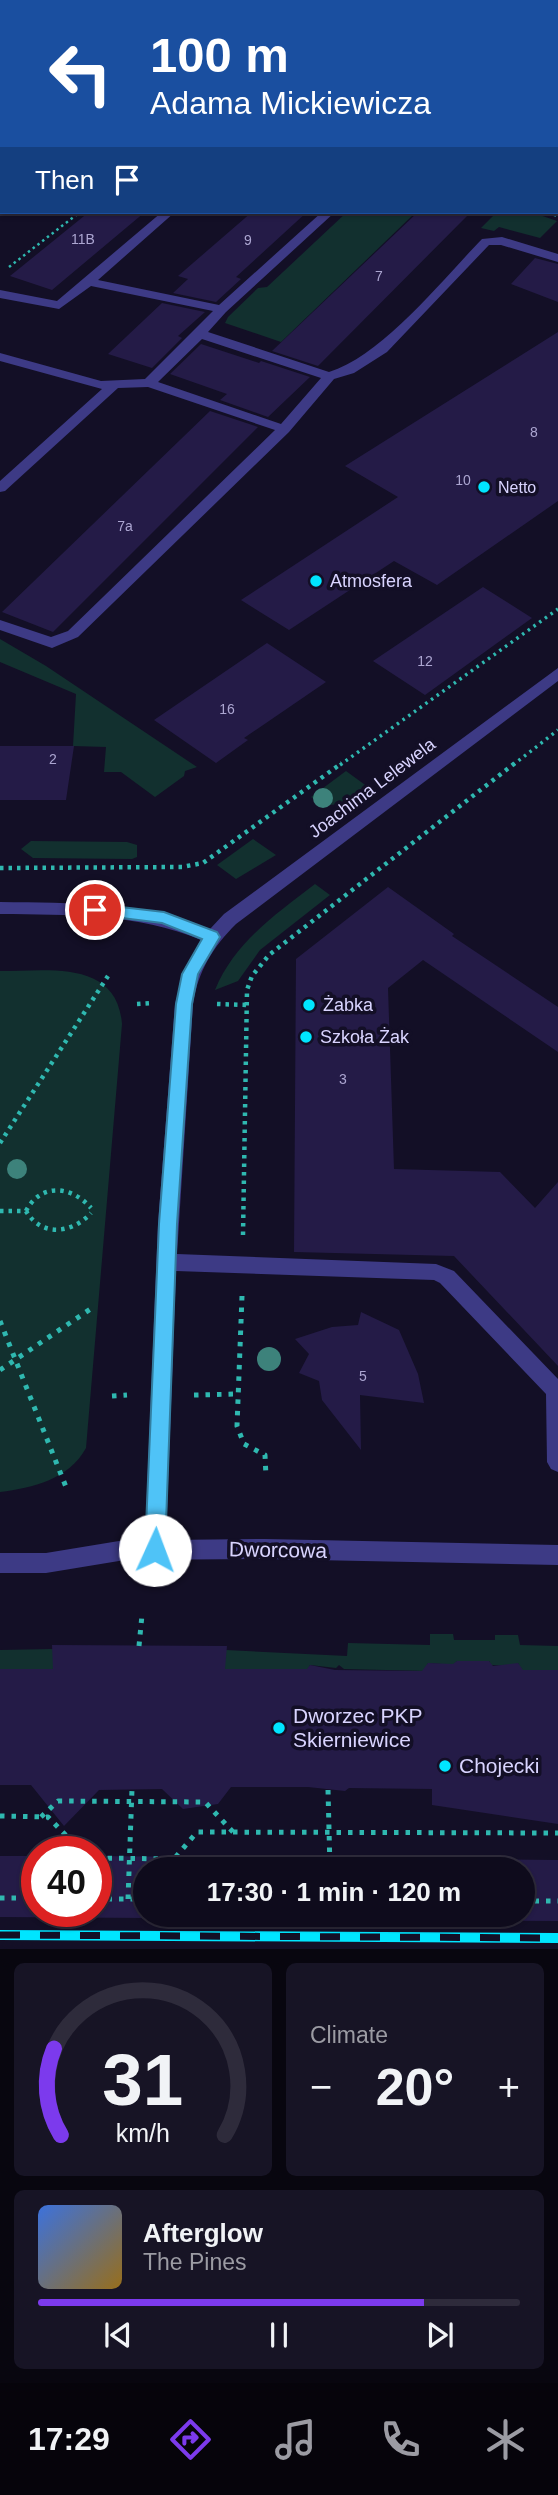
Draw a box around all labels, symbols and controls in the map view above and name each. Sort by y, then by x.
icon: left [35,28,126,119]
text: 100 m [150,28,289,82]
text: Adama Mickiewicza [150,85,431,121]
icon: arrive [108,161,146,199]
text: Then [35,165,94,195]
house number: 11B [71,231,95,247]
house number: 9 [244,232,252,248]
house number: 7 [375,268,383,284]
house number: 8 [530,424,538,440]
house number: 10 [455,472,471,488]
marker: Netto [476,479,492,495]
place label: Netto [498,479,536,496]
house number: 7a [117,518,133,534]
place label: Atmosfera [330,571,413,591]
marker: Atmosfera [308,573,324,589]
house number: 12 [417,653,433,669]
house number: 16 [219,701,235,717]
street label: Joachima Lelewela [305,733,440,842]
house number: 2 [49,751,57,767]
pin [65,880,125,940]
icon: arrive [76,891,114,929]
place label: Żabka [323,995,374,1015]
marker: Żabka [301,997,317,1013]
place label: Szkoła Żak [320,1027,410,1047]
marker: Szkoła Żak [298,1029,314,1045]
house number: 3 [339,1071,347,1087]
house number: 5 [359,1368,367,1384]
position arrow [118,1513,192,1587]
street label: Dworcowa [229,1537,328,1562]
place label: Dworzec PKP Skierniewice [293,1704,423,1751]
marker: Dworzec PKP Skierniewice [271,1720,287,1736]
place label: Chojecki [459,1754,540,1777]
marker: Chojecki [437,1758,453,1774]
speed limit sign: 40 [21,1836,112,1927]
text: 17:30 · 1 min · 120 m [207,1877,461,1907]
text: Climate [310,2022,388,2048]
text: 31 [103,2040,183,2121]
text: 20° [376,2058,454,2116]
text: − [310,2066,332,2108]
text: + [498,2066,520,2108]
text: km/h [116,2119,170,2147]
text: Afterglow [143,2218,263,2248]
text: The Pines [143,2249,247,2275]
icon: previous [99,2316,137,2354]
icon: pause [260,2316,298,2354]
icon: next [421,2316,459,2354]
icon: directions [166,2415,215,2464]
icon: music [271,2415,320,2464]
icon: phone [376,2415,425,2464]
icon: climate [481,2415,530,2464]
text: 17:29 [28,2421,110,2457]

